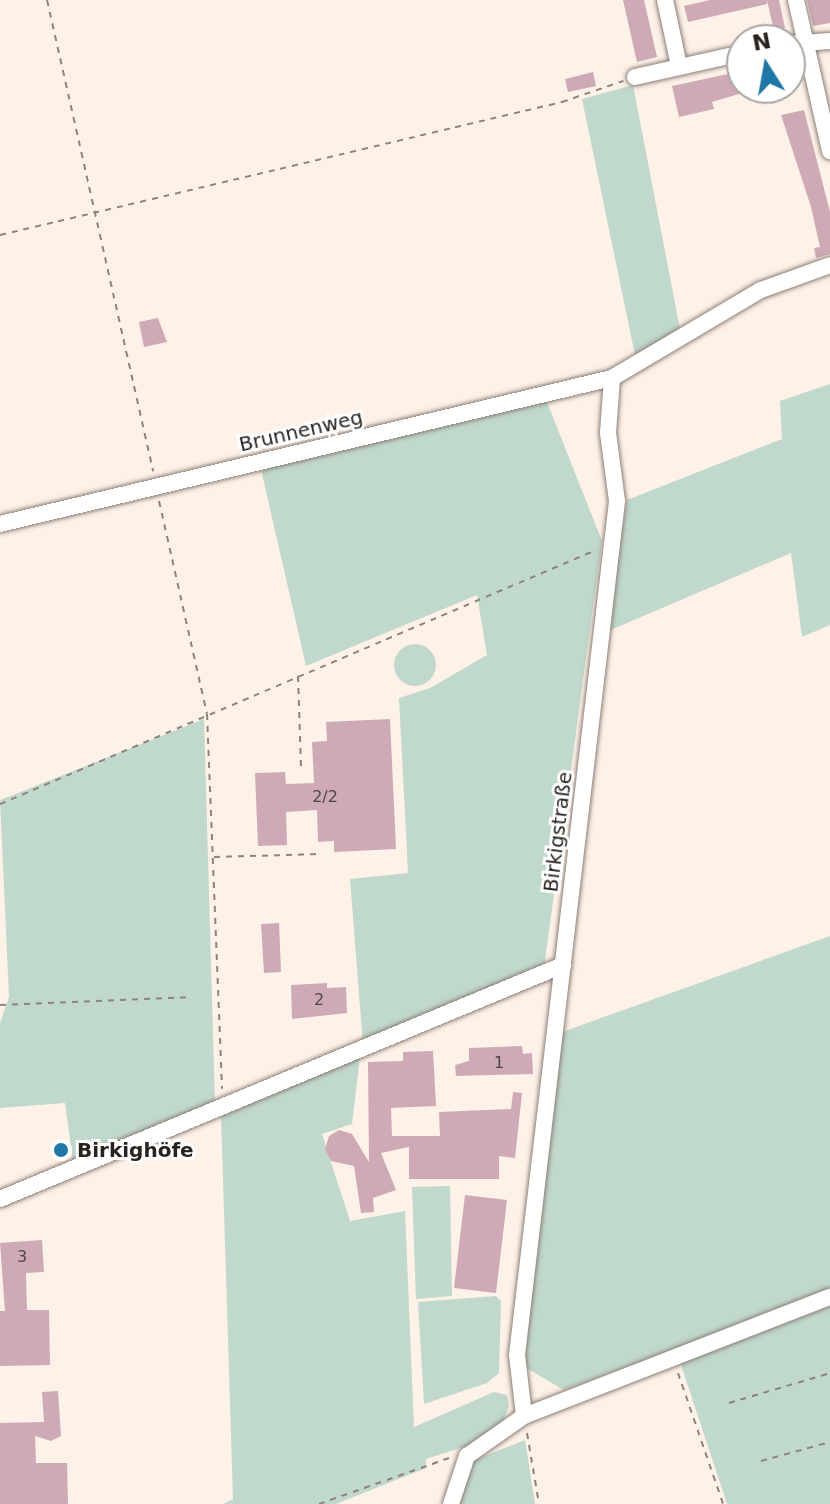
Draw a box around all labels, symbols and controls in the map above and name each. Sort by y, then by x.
north arrow [726,24,806,104]
text: N [750,28,773,56]
street label: Brunnenweg [237,405,365,457]
street label: Birkigstraße [539,771,577,893]
house number: 2/2 [312,787,338,807]
house number: 2 [314,990,324,1010]
house number: 1 [494,1053,504,1073]
place label: Birkighöfe [77,1138,194,1162]
marker: Birkighöfe [52,1141,70,1159]
house number: 3 [17,1247,27,1267]

